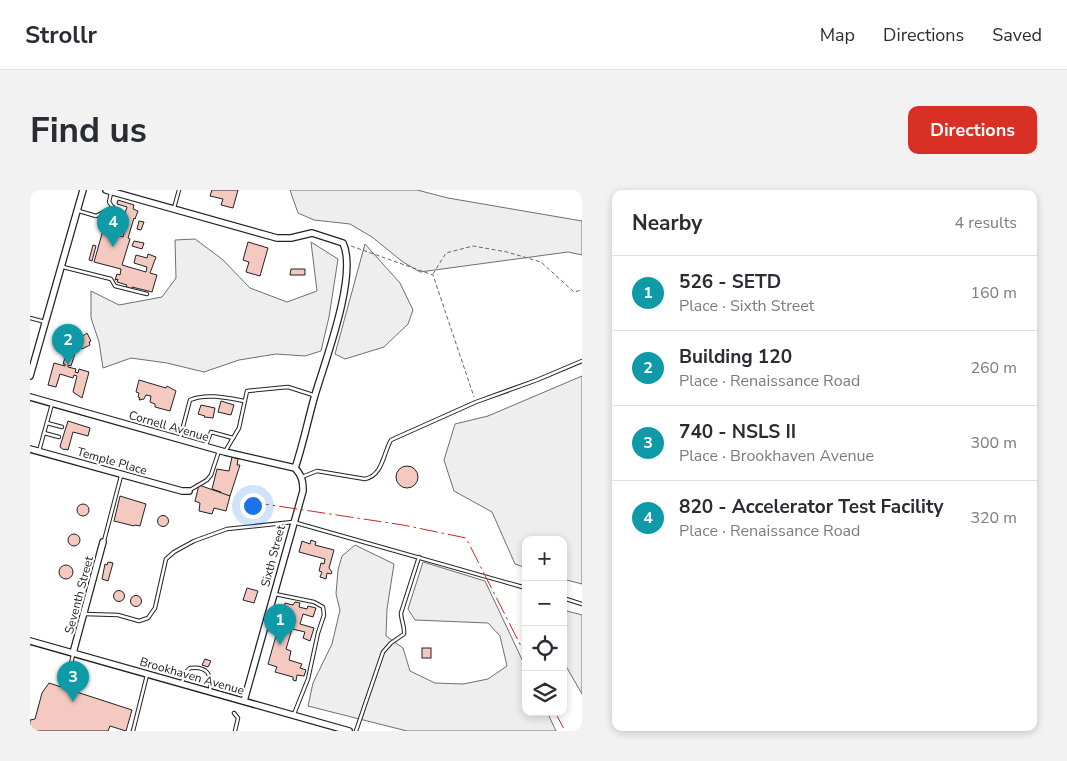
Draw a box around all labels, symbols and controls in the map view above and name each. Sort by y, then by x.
text: Strollr [25,19,97,51]
text: Map [820,23,855,47]
text: Directions [883,23,964,47]
text: Saved [992,23,1042,47]
button: Directions [908,106,1037,154]
text: Find us [30,107,147,154]
pin: 4 [97,206,129,247]
text: Nearby [632,209,702,237]
text: 4 results [955,212,1017,234]
text: 526 - SETD [679,269,781,295]
text: 1 [643,282,653,304]
text: 160 m [970,282,1017,304]
text: Place · Sixth Street [679,295,814,317]
pin: 2 [52,324,84,365]
text: Building 120 [679,344,792,370]
text: 2 [643,357,653,379]
text: 260 m [970,357,1017,379]
text: Place · Renaissance Road [679,370,860,392]
street label: Cornell Avenue [127,407,211,445]
text: 740 - NSLS II [679,419,796,445]
text: 3 [643,432,653,454]
text: 300 m [970,432,1017,454]
street label: Temple Place [75,443,149,479]
text: Place · Brookhaven Avenue [679,445,874,467]
your location [240,493,266,519]
text: 820 - Accelerator Test Facility [679,494,943,520]
text: 4 [643,507,653,529]
text: 320 m [970,507,1017,529]
text: Place · Renaissance Road [679,520,860,542]
street label: Sixth Street [257,523,289,589]
map controls [522,536,567,716]
button: + [522,536,567,581]
street label: Seventh Street [61,554,97,636]
button: − [522,581,567,626]
pin: 1 [264,604,296,645]
button: locate [522,626,567,671]
street label: Brookhaven Avenue [138,653,246,699]
pin: 3 [57,661,89,702]
button: layers [522,671,567,716]

